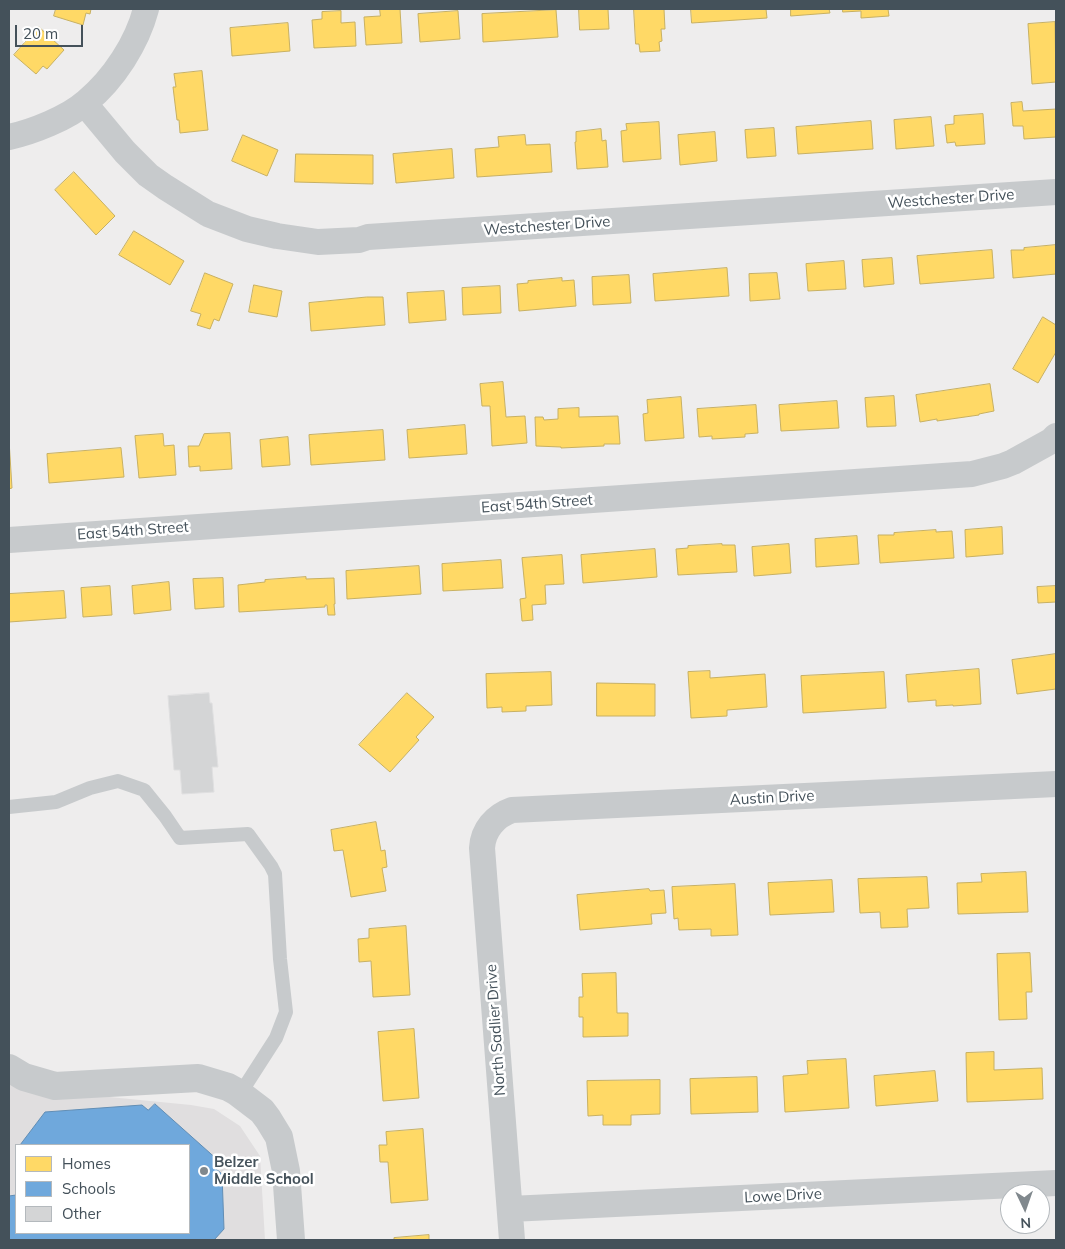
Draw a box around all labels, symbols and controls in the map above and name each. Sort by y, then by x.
scale bar [18,15,85,47]
text: 20 m [23,24,58,43]
street label: Westchester Drive [887,186,1015,212]
street label: Westchester Drive [483,213,611,239]
street label: East 54th Street [481,491,593,517]
street label: East 54th Street [77,518,189,544]
street label: Austin Drive [729,787,815,809]
street label: North Sadlier Drive [482,964,510,1096]
legend [15,1144,190,1234]
place label: Belzer Middle School [214,1153,314,1188]
text: Homes [62,1154,111,1173]
marker: Belzer Middle School [198,1165,210,1177]
text: Schools [62,1179,116,1198]
north arrow [1000,1184,1050,1234]
street label: Lowe Drive [744,1185,822,1207]
text: Other [62,1204,101,1223]
text: N [1020,1214,1031,1232]

